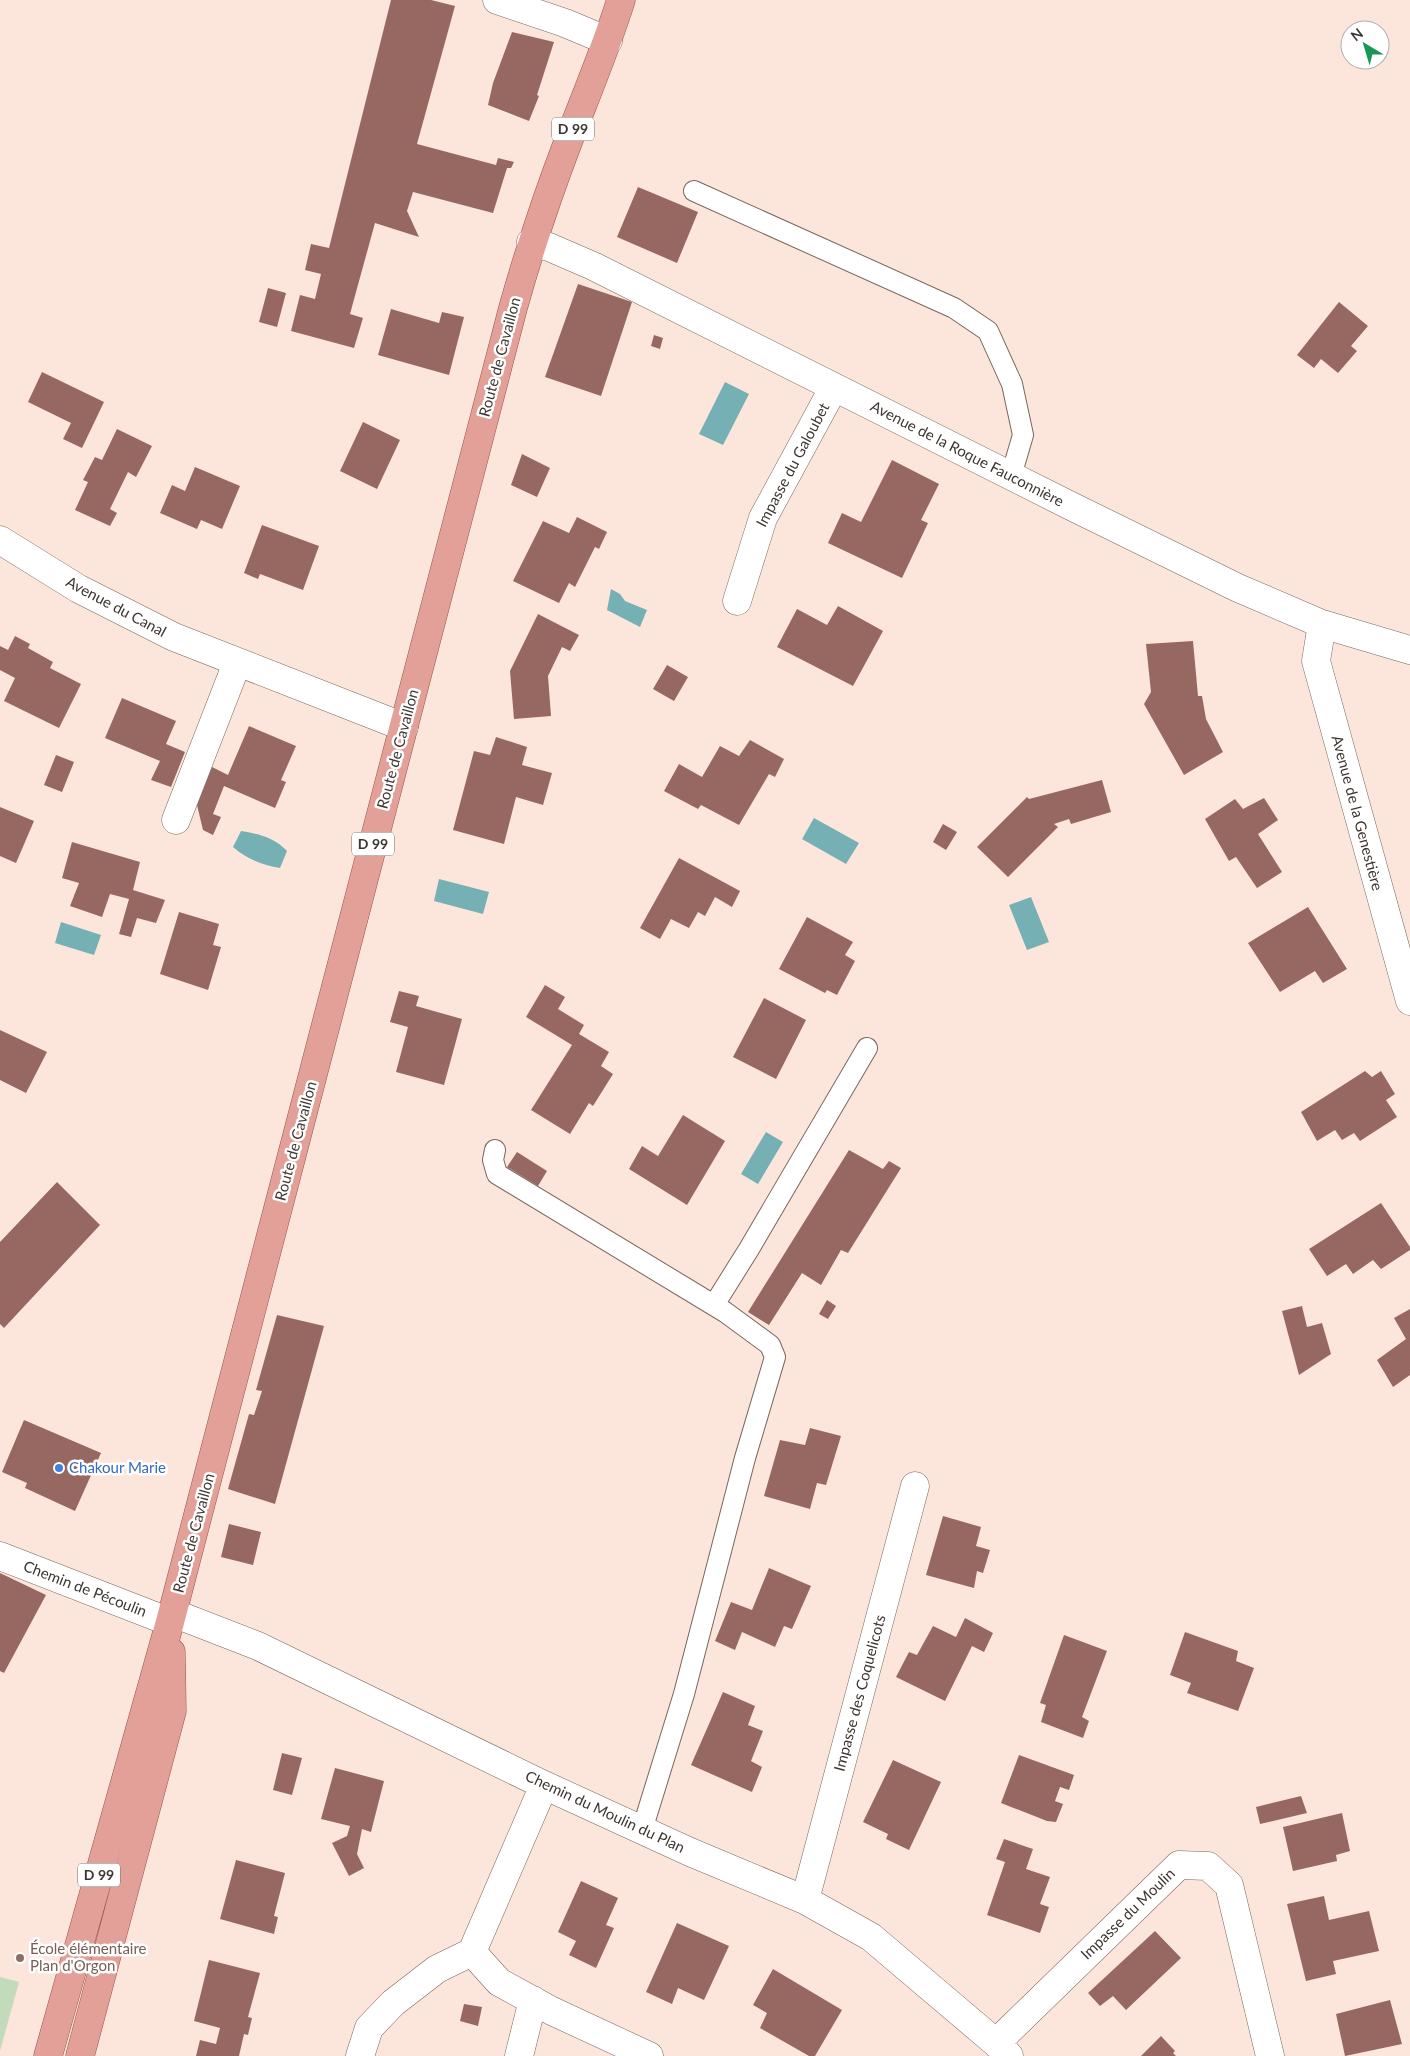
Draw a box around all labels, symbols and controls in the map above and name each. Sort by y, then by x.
north arrow [1340,20,1390,70]
text: N [1347,24,1366,44]
road number: D 99 [552,118,594,140]
street label: Route de Cavaillon [474,295,524,418]
street label: Avenue de la Roque Fauconnière [868,396,1067,510]
street label: Impasse du Galoubet [752,399,833,530]
street label: Avenue du Canal [63,572,170,640]
street label: Route de Cavaillon [372,687,422,810]
street label: Avenue de la Genestière [1329,733,1387,893]
road number: D 99 [352,832,394,856]
street label: Route de Cavaillon [270,1079,320,1202]
place label: Chakour Marie [69,1458,166,1476]
marker: Chakour Marie [53,1462,65,1474]
street label: Route de Cavaillon [168,1471,218,1594]
street label: Chemin de Pécoulin [21,1556,150,1620]
street label: Impasse des Coquelicots [829,1613,889,1773]
street label: Chemin du Moulin du Plan [523,1766,688,1856]
road number: D 99 [78,1864,120,1886]
street label: Impasse du Moulin [1077,1864,1178,1963]
place label: École élémentaire Plan d'Orgon [30,1939,147,1974]
marker: École élémentaire Plan d'Orgon [14,1952,26,1964]

